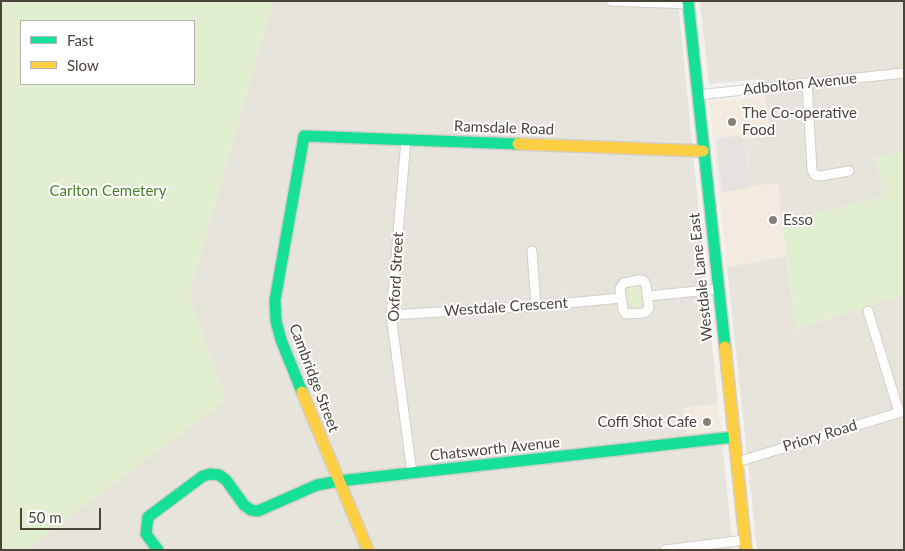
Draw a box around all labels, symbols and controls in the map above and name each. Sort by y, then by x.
legend [20,20,195,85]
text: Fast [67,31,94,49]
text: Slow [67,56,99,74]
street label: Adbolton Avenue [742,69,858,99]
place label: The Co-operative Food [742,104,857,139]
marker: The Co-operative Food [726,116,738,128]
street label: Ramsdale Road [454,117,554,139]
park label: Carlton Cemetery [50,182,166,200]
place label: Esso [783,211,813,229]
street label: Westdale Lane East [685,212,717,342]
marker: Esso [767,214,779,226]
street label: Oxford Street [385,232,407,322]
street label: Westdale Crescent [444,294,568,320]
street label: Cambridge Street [285,321,343,435]
place label: Coffi Shot Cafe [597,413,697,431]
marker: Coffi Shot Cafe [701,416,713,428]
street label: Priory Road [781,416,859,456]
street label: Chatsworth Avenue [429,433,561,465]
scale bar [22,498,104,530]
text: 50 m [28,508,62,526]

